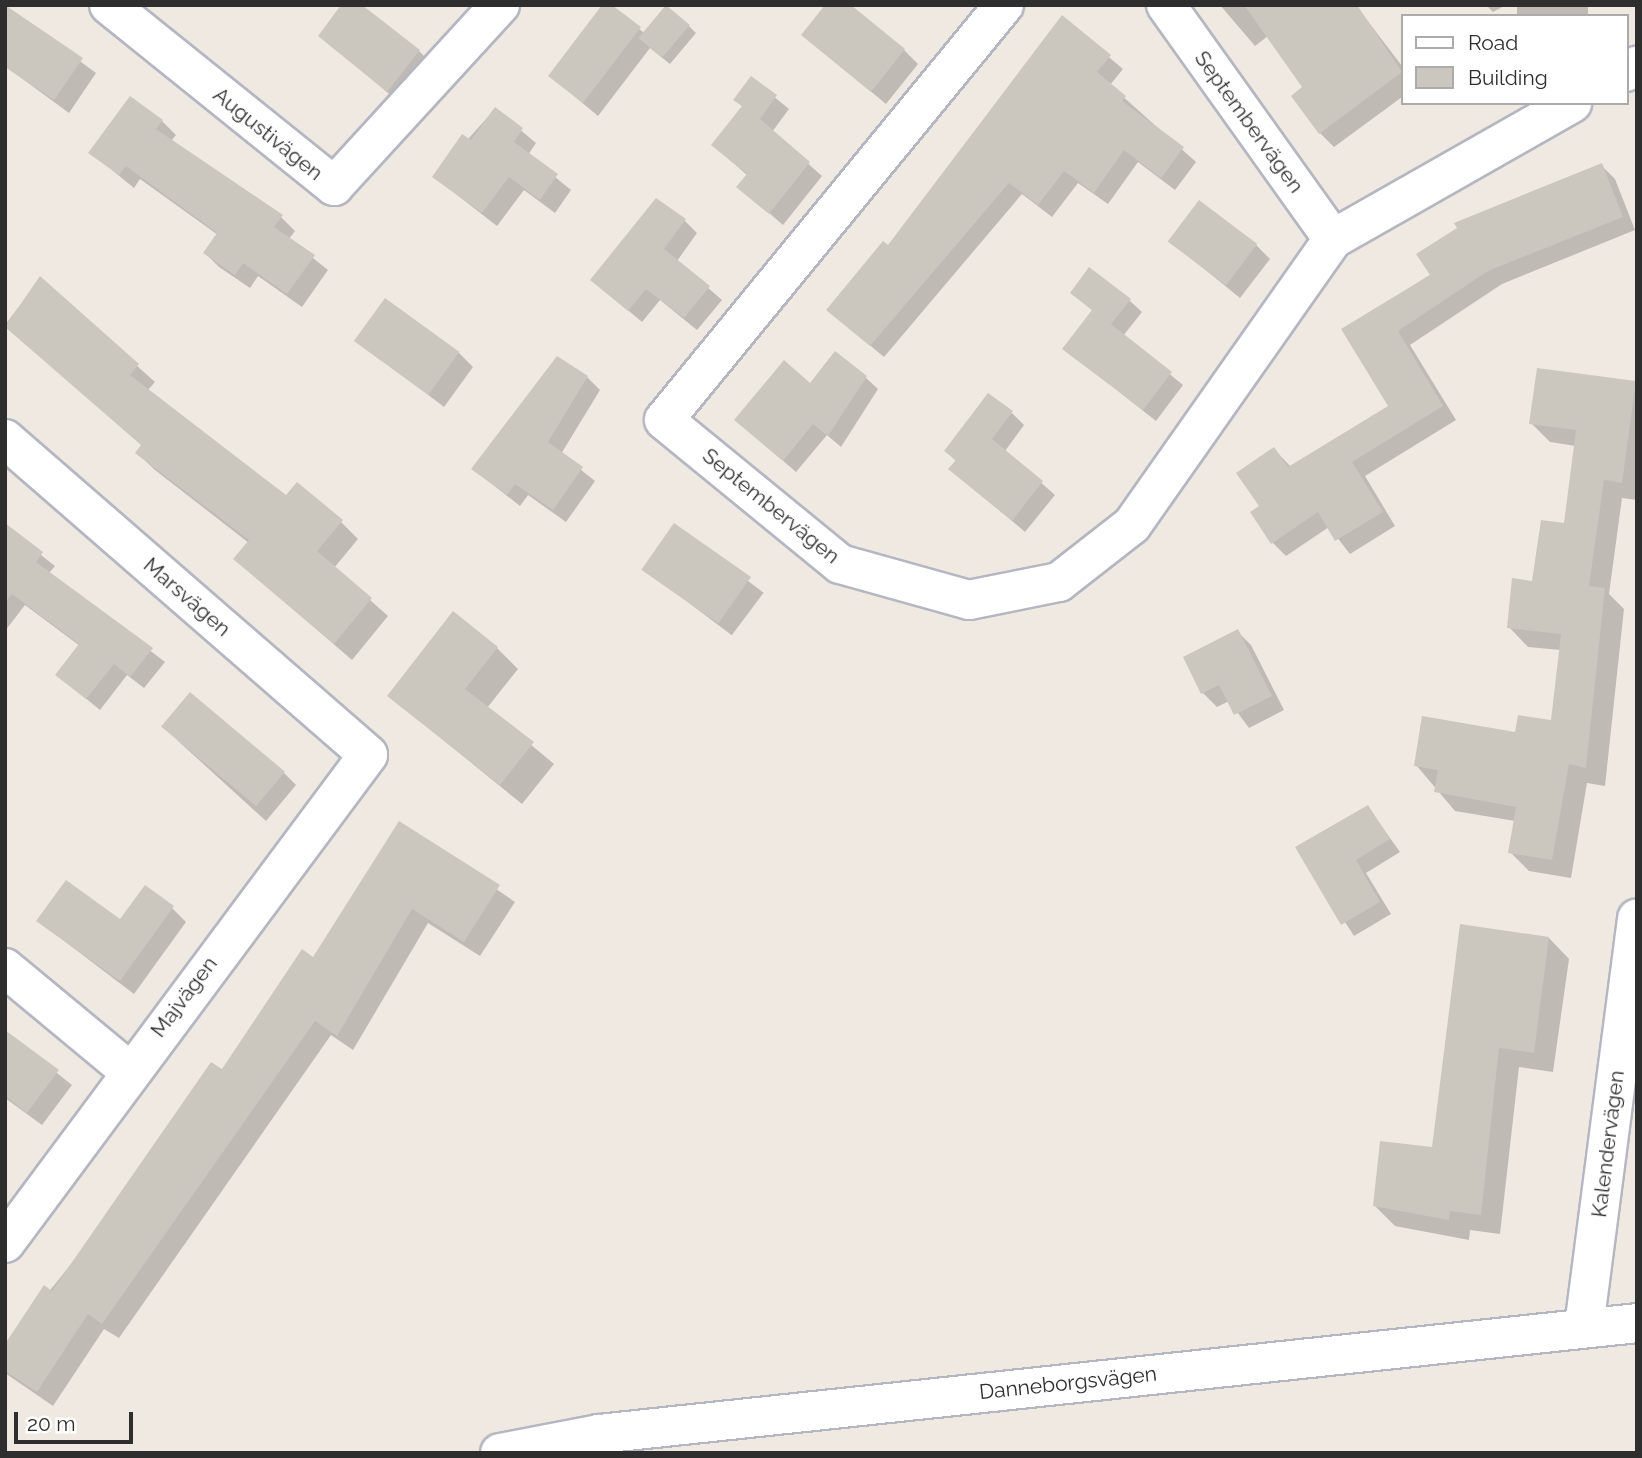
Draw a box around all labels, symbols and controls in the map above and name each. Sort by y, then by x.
legend [1400,14,1628,105]
text: Road [1468,30,1518,55]
street label: Septembervägen [1189,46,1309,198]
text: Building [1468,65,1548,90]
street label: Augustivägen [208,82,328,186]
street label: Septembervägen [697,443,845,569]
street label: Marsvägen [138,552,236,642]
street label: Majvägen [146,952,222,1042]
street label: Kalendervägen [1586,1069,1630,1219]
street label: Danneborgsvägen [978,1361,1158,1405]
scale bar [18,1398,136,1442]
text: 20 m [27,1411,75,1436]

